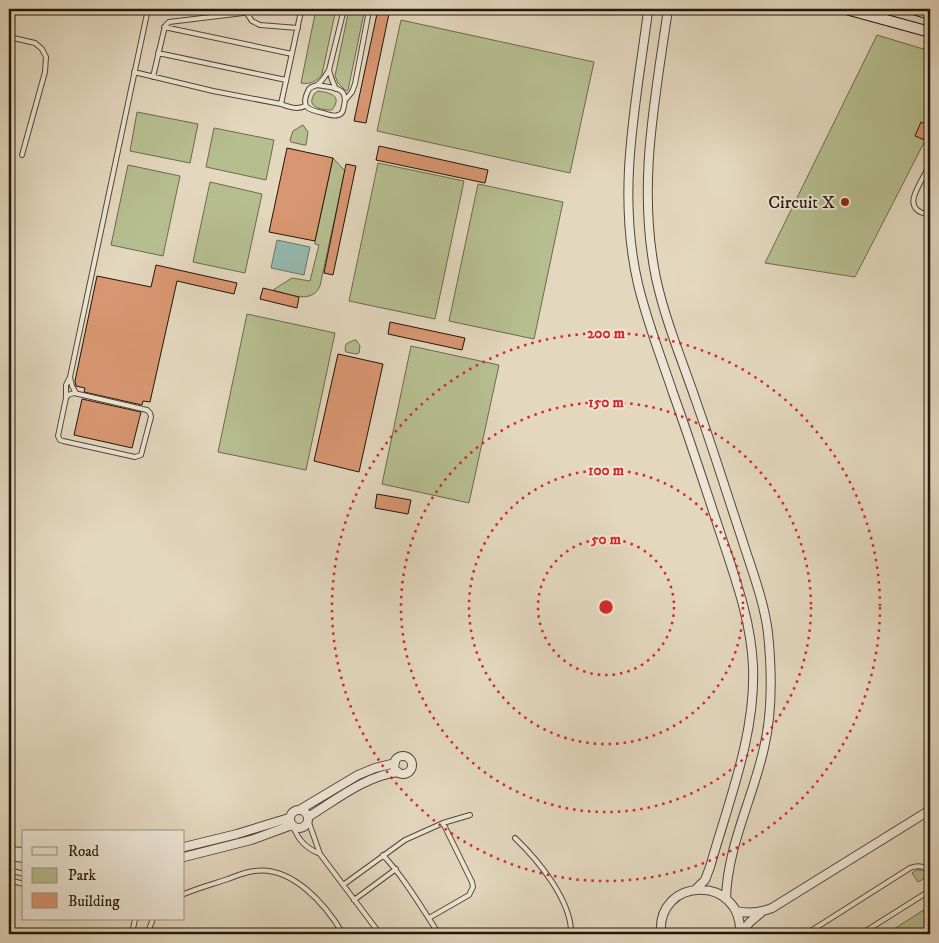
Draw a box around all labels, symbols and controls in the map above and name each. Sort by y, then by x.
place label: Circuit X [768,192,835,214]
marker: Circuit X [839,196,851,208]
text: 200 m [587,324,626,343]
text: 150 m [588,393,624,412]
text: 100 m [588,461,625,480]
text: 50 m [590,530,622,549]
centre of rings [597,598,615,616]
legend [22,830,185,920]
text: Road [68,842,100,861]
text: Park [68,866,97,885]
text: Building [68,892,120,911]

